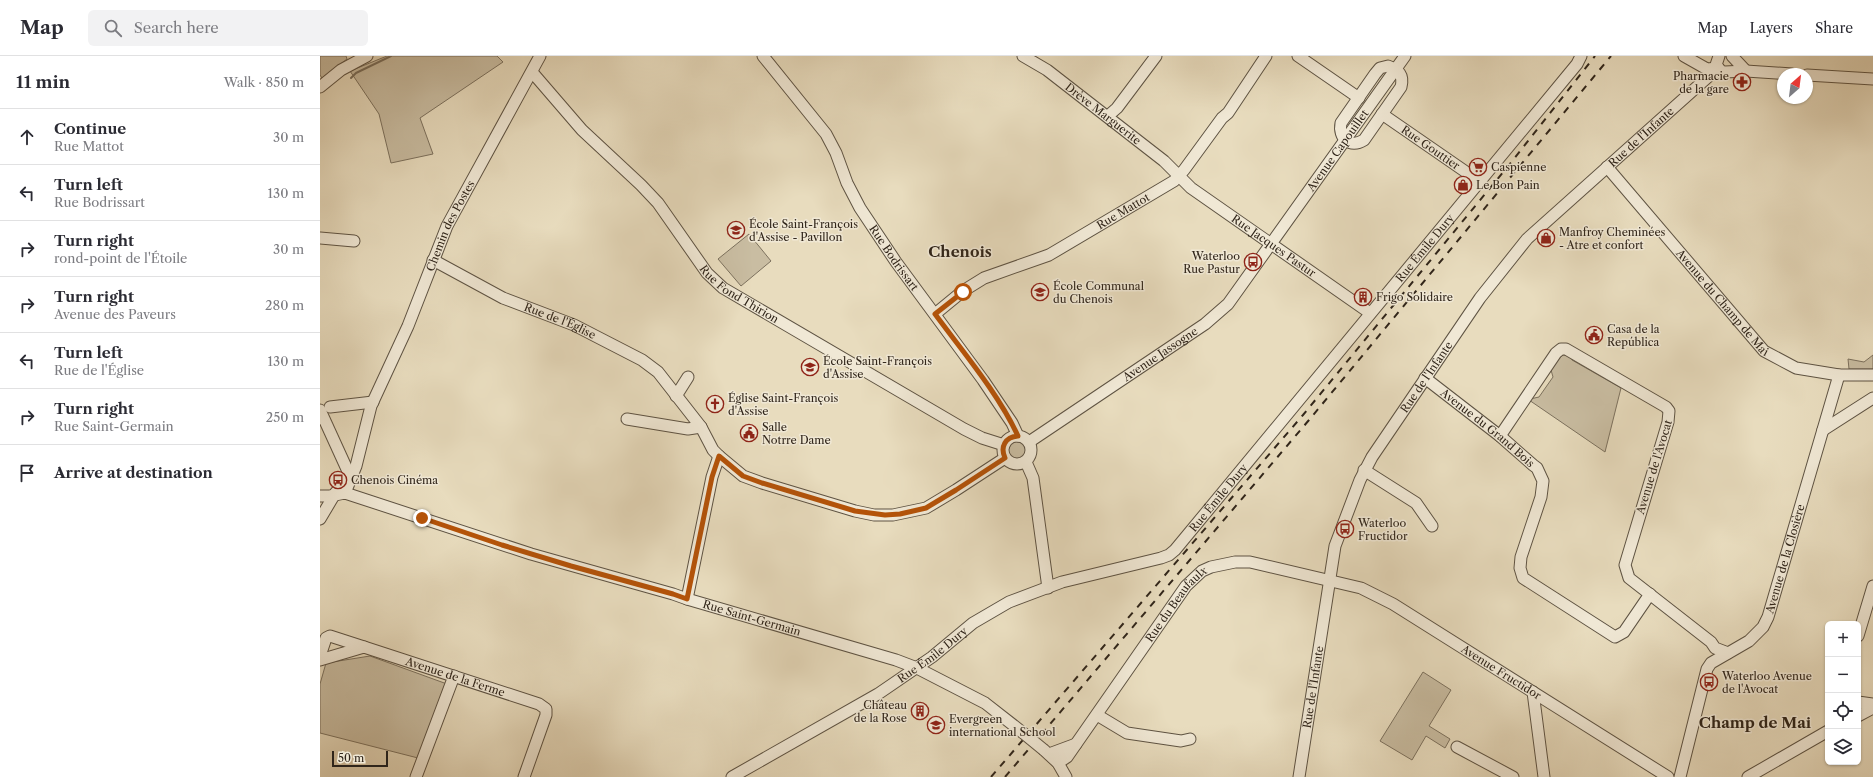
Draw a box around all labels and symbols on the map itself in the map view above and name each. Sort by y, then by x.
north arrow [1777,68,1813,104]
place label: Pharmacie de la gare [1673,69,1729,96]
pharmacy icon: Pharmacie de la gare [1732,72,1752,92]
street label: Drève Marguerite [1062,80,1144,148]
street label: Rue de l'Infante [1605,104,1677,170]
street label: Avenue Capouillet [1303,107,1371,195]
street label: Rue Gouttier [1398,122,1463,173]
supermarket icon: Caspienne [1468,157,1488,177]
place label: Caspienne [1491,160,1546,174]
shop icon: Le Bon Pain [1453,175,1473,195]
street label: Chemin des Postes [423,178,478,273]
place label: Le Bon Pain [1476,178,1540,192]
street label: Rue Mattot [1094,190,1152,232]
street label: Rue Jacques Pastur [1229,211,1319,280]
street label: Rue Émile Dury [1393,211,1457,285]
place label: École Saint-François d'Assise - Pavillon [749,217,858,244]
school or university icon: École Saint-François d'Assise - Pavillon [726,220,746,240]
street label: Rue Bodrissart [866,222,922,293]
place label: Manfroy Cheminées - Atre et confort [1559,225,1666,252]
shop icon: Manfroy Cheminées - Atre et confort [1536,228,1556,248]
district label: Chenois [928,242,992,261]
street label: Avenue du Champ de Mai [1673,245,1771,359]
place label: Waterloo Rue Pastur [1183,249,1240,276]
bus stop icon: Waterloo Rue Pastur [1243,252,1263,272]
street label: Rue Fond Thirion [696,262,781,326]
place label: École Communal du Chenois [1053,279,1145,306]
school or university icon: École Communal du Chenois [1030,282,1050,302]
route start [954,283,972,301]
building icon: Frigo Solidaire [1353,287,1373,307]
place label: Frigo Solidaire [1376,290,1453,304]
street label: Rue de l'Église [522,300,598,342]
place label: Casa de la República [1607,322,1660,349]
street label: Avenue Jassogne [1119,324,1200,385]
public building icon: Casa de la República [1584,325,1604,345]
street label: Rue de l'Infante [1397,339,1455,415]
place label: École Saint-François d'Assise [823,354,932,381]
school or university icon: École Saint-François d'Assise [800,357,820,377]
street label: Avenue du Grand Bois [1437,385,1538,470]
place label: Église Saint-François d'Assise [728,391,839,418]
church icon: Église Saint-François d'Assise [705,394,725,414]
street label: Avenue de l'Avocat [1633,418,1675,517]
place label: Salle Notrre Dame [762,420,831,447]
public building icon: Salle Notrre Dame [739,423,759,443]
street label: Rue Émile Dury [1186,460,1251,535]
bus stop icon: Chenois Cinéma [328,470,348,490]
place label: Chenois Cinéma [351,473,438,487]
street label: Avenue de la Closière [1762,503,1808,616]
route end [413,509,431,527]
place label: Waterloo Fructidor [1357,516,1408,543]
bus stop icon: Waterloo Fructidor [1335,519,1355,539]
street label: Rue du Beaufaulx [1142,563,1209,645]
street label: Rue Saint-Germain [701,597,803,639]
street label: Rue Émile Dury [895,623,971,686]
street label: Avenue Fructidor [1458,641,1544,703]
street label: Rue de l'Infante [1300,645,1326,729]
street label: Avenue de la Ferme [403,654,507,699]
place label: Waterloo Avenue de l'Avocat [1721,669,1812,696]
bus stop icon: Waterloo Avenue de l'Avocat [1699,672,1719,692]
place label: Château de la Rose [854,698,907,725]
building icon: Château de la Rose [910,701,930,721]
place label: Evergreen international School [949,712,1056,739]
district label: Champ de Mai [1699,713,1812,732]
school or university icon: Evergreen international School [926,715,946,735]
scale bar [332,749,388,768]

